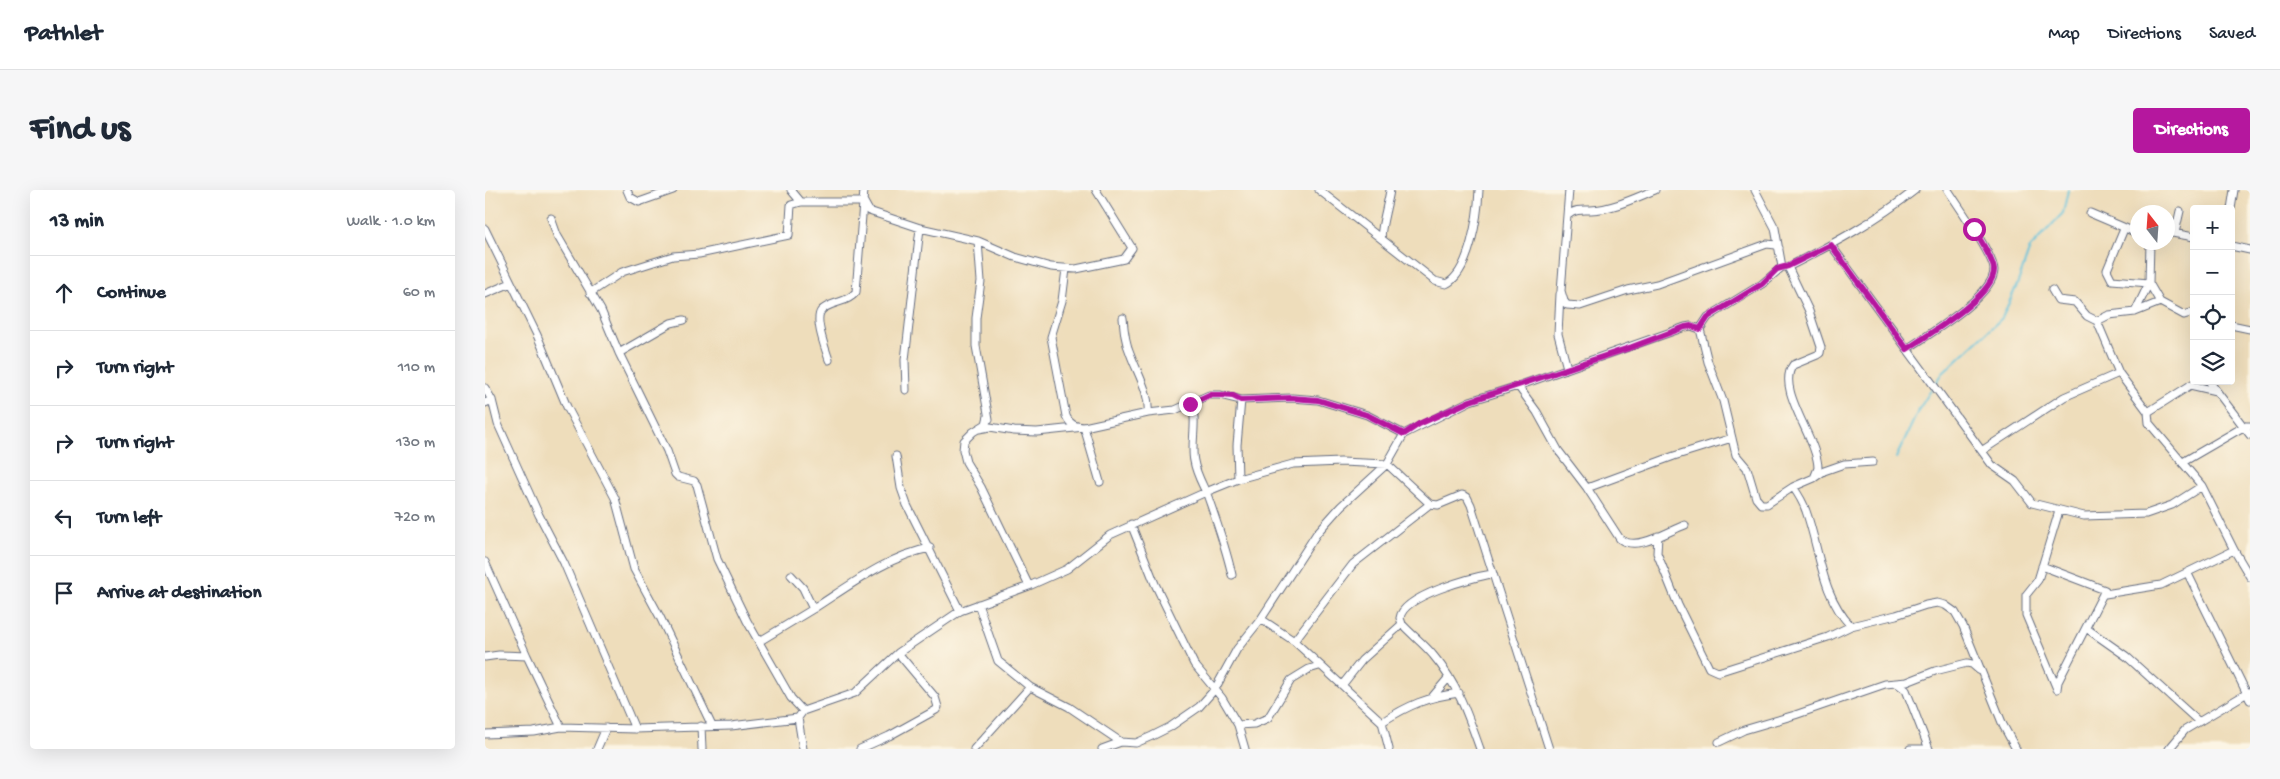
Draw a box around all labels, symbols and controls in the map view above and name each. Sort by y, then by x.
text: Pathlet [25,20,102,49]
text: Map [2048,24,2080,45]
text: Directions [2108,24,2181,45]
text: Saved [2209,24,2255,45]
button: Directions [2133,108,2250,153]
text: Find us [30,110,130,151]
north arrow [2130,205,2175,250]
map controls [2190,205,2235,385]
button: + [2190,205,2235,250]
text: 13 min [50,210,104,235]
text: Walk · 1.0 km [346,213,435,232]
route start [1963,218,1986,241]
button: − [2190,250,2235,295]
icon: ahead [50,279,78,307]
text: Continue [97,282,166,305]
text: 60 m [403,284,435,303]
button: locate [2190,295,2235,340]
button: layers [2190,340,2235,385]
icon: right [50,354,78,382]
text: Turn right [97,357,173,380]
text: 110 m [398,359,435,378]
route end [1179,393,1202,416]
icon: right [50,429,78,457]
text: Turn right [97,432,173,455]
text: 130 m [396,434,435,453]
icon: left [50,504,78,532]
text: Turn left [97,507,161,530]
text: 720 m [395,509,435,528]
icon: arrive [50,579,78,607]
text: Arrive at destination [97,582,261,605]

